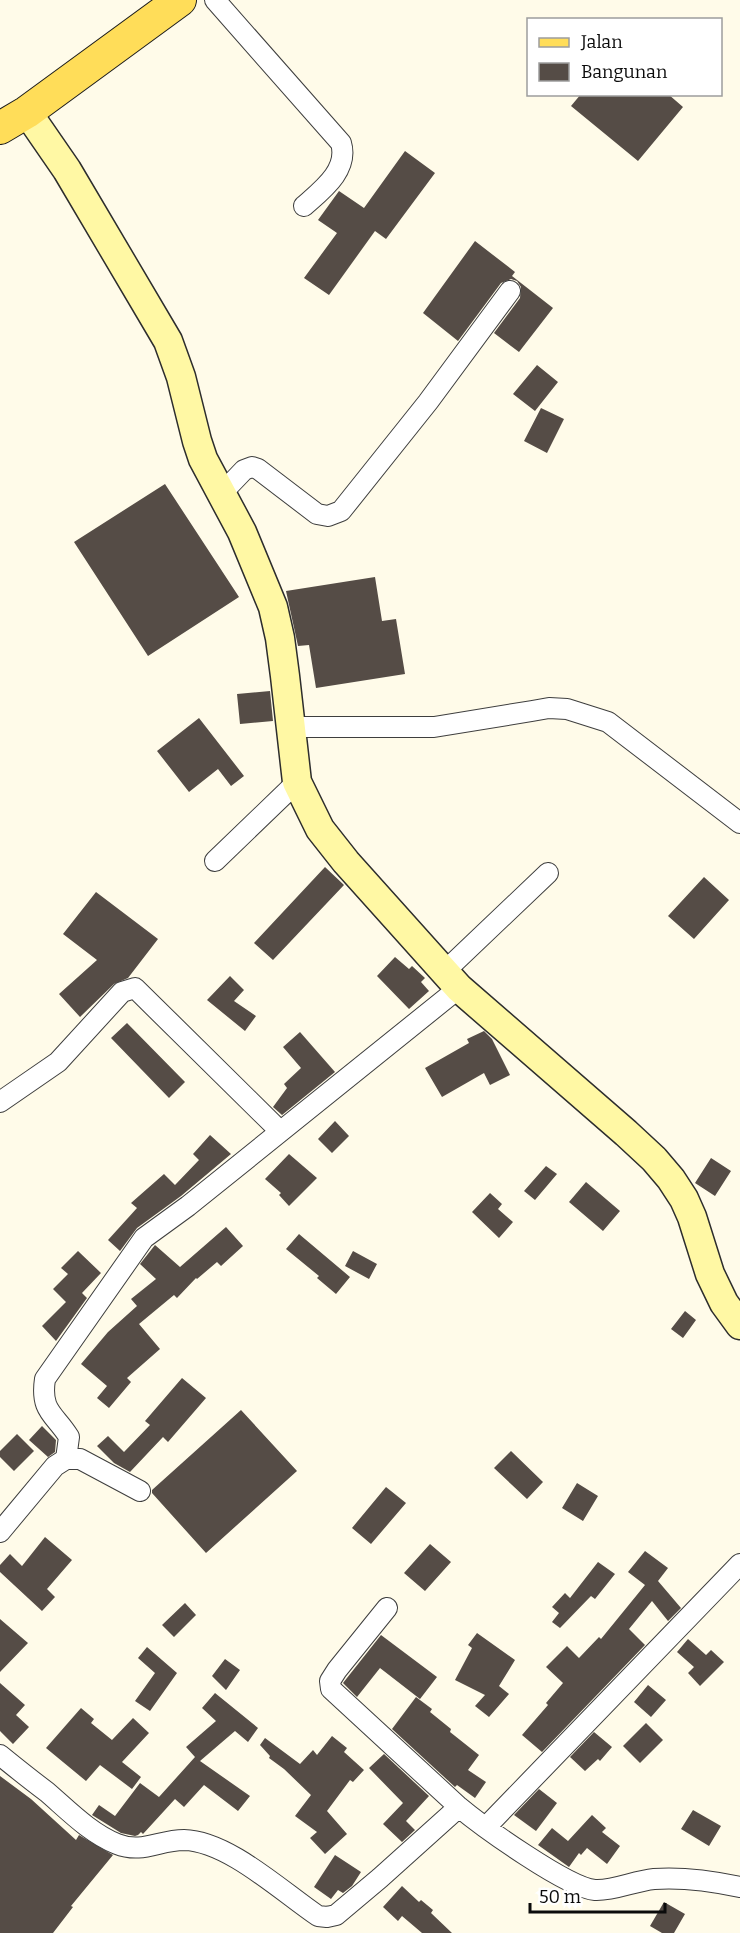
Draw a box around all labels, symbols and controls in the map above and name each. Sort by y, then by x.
legend [527,18,722,96]
text: Jalan [580,31,623,53]
text: Bangunan [581,61,668,83]
scale bar [530,1876,665,1914]
text: 50 m [539,1886,581,1908]

